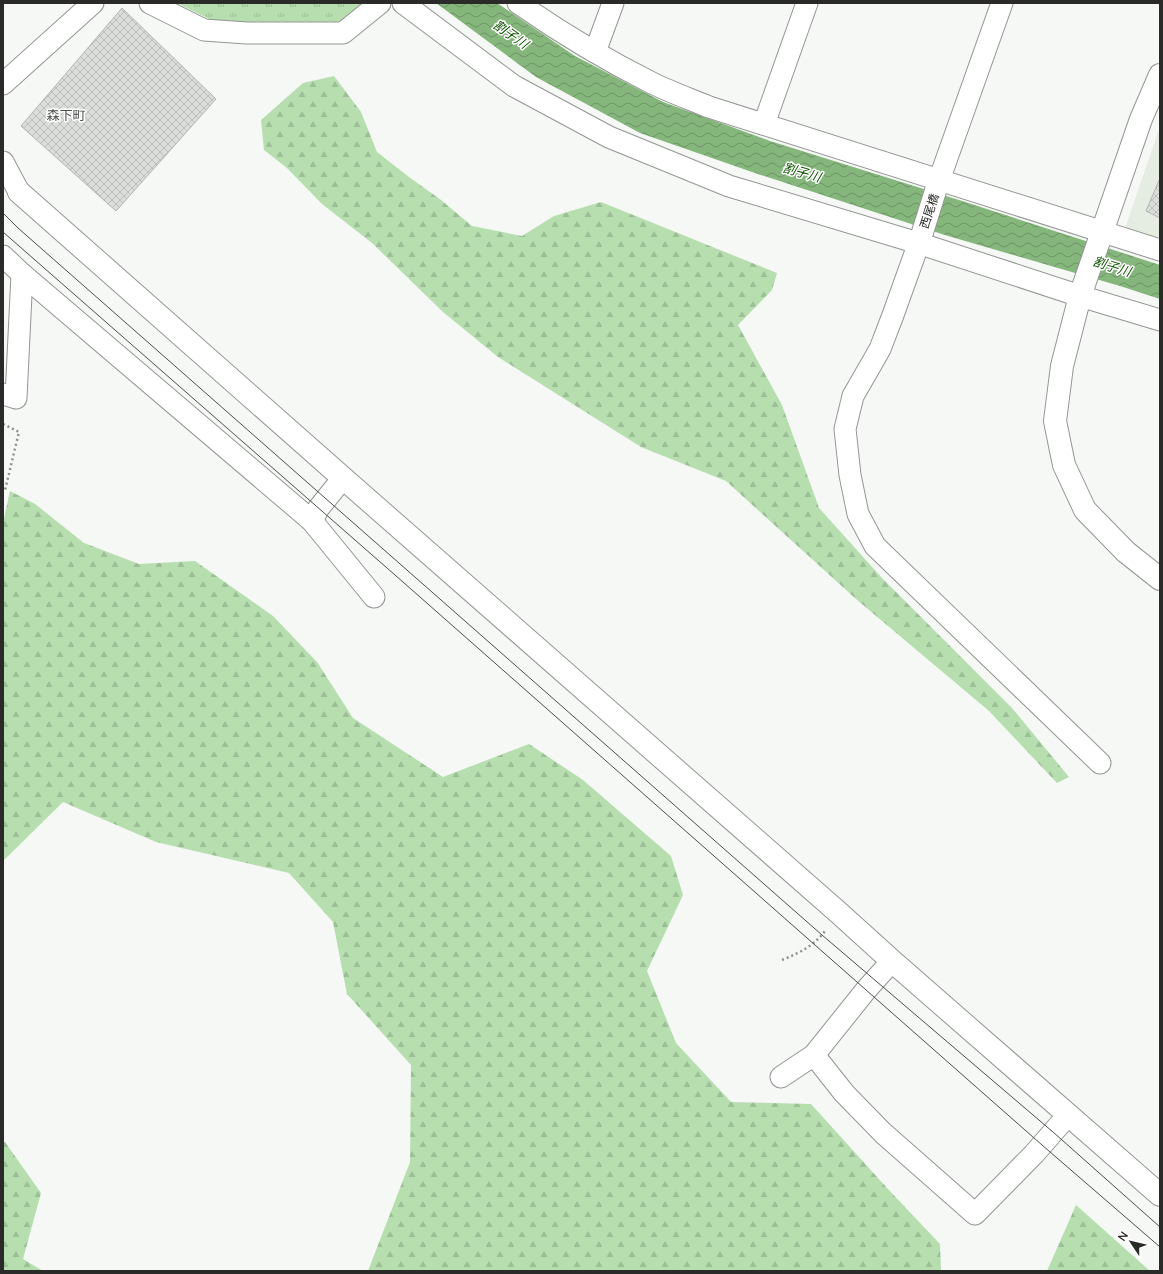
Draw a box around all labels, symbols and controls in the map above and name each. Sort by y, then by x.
water label: 割子川 [490,16,533,53]
district label: 森下町 [46,107,86,123]
water label: 割子川 [781,159,825,186]
street label: 西尾橋 [916,192,942,230]
water label: 割子川 [1091,253,1135,280]
north arrow [1111,1222,1151,1262]
text: N [1115,1229,1130,1243]

